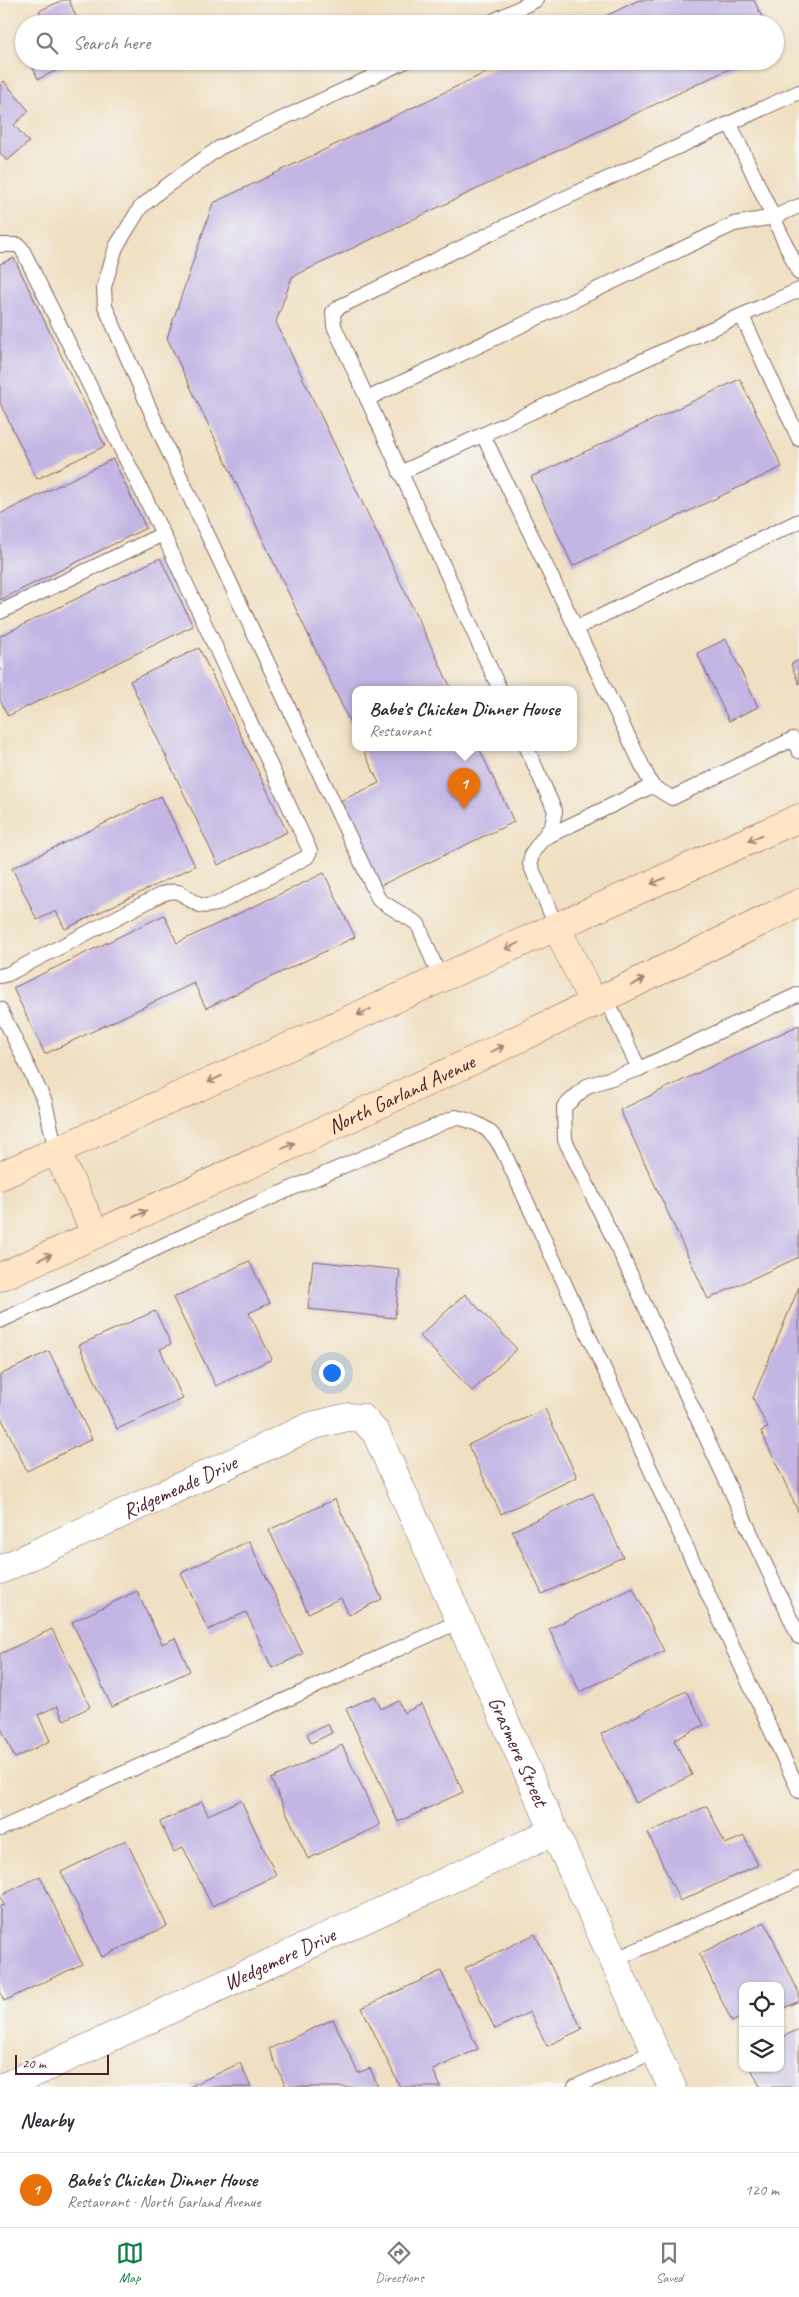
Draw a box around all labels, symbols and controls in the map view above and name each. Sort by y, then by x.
search box [15,15,784,70]
icon: search [33,29,61,57]
text: Search here [73,31,150,55]
popup [352,686,577,751]
text: Babe's Chicken Dinner House [369,697,560,721]
text: Restaurant [369,721,431,741]
pin: 1 [448,768,480,809]
one-way arrow [748,833,763,843]
one-way arrow [651,876,666,886]
one-way arrow [505,941,520,951]
one-way arrow [630,977,645,986]
one-way arrow [357,1008,372,1018]
one-way arrow [489,1044,504,1053]
street label: North Garland Avenue [324,1048,480,1140]
one-way arrow [208,1075,223,1084]
one-way arrow [280,1141,295,1150]
one-way arrow [132,1209,147,1218]
one-way arrow [37,1251,52,1261]
your location [319,1360,345,1386]
street label: Ridgemeade Drive [118,1448,243,1524]
street label: Grasmere Street [482,1692,555,1812]
street label: Wedgemere Drive [220,1921,341,1996]
map controls [739,1982,784,2072]
button: locate [739,1982,784,2027]
button: layers [739,2027,784,2072]
scale bar [15,2052,109,2075]
text: 20 m [22,2055,46,2072]
text: Nearby [20,2107,73,2133]
text: Babe's Chicken Dinner House [67,2168,257,2192]
text: 1 [32,2180,40,2200]
text: 120 m [745,2180,779,2200]
text: Restaurant · North Garland Avenue [67,2192,261,2212]
tab: Map [116,2239,144,2286]
tab: Directions [375,2239,424,2286]
tab: Saved [655,2239,683,2286]

